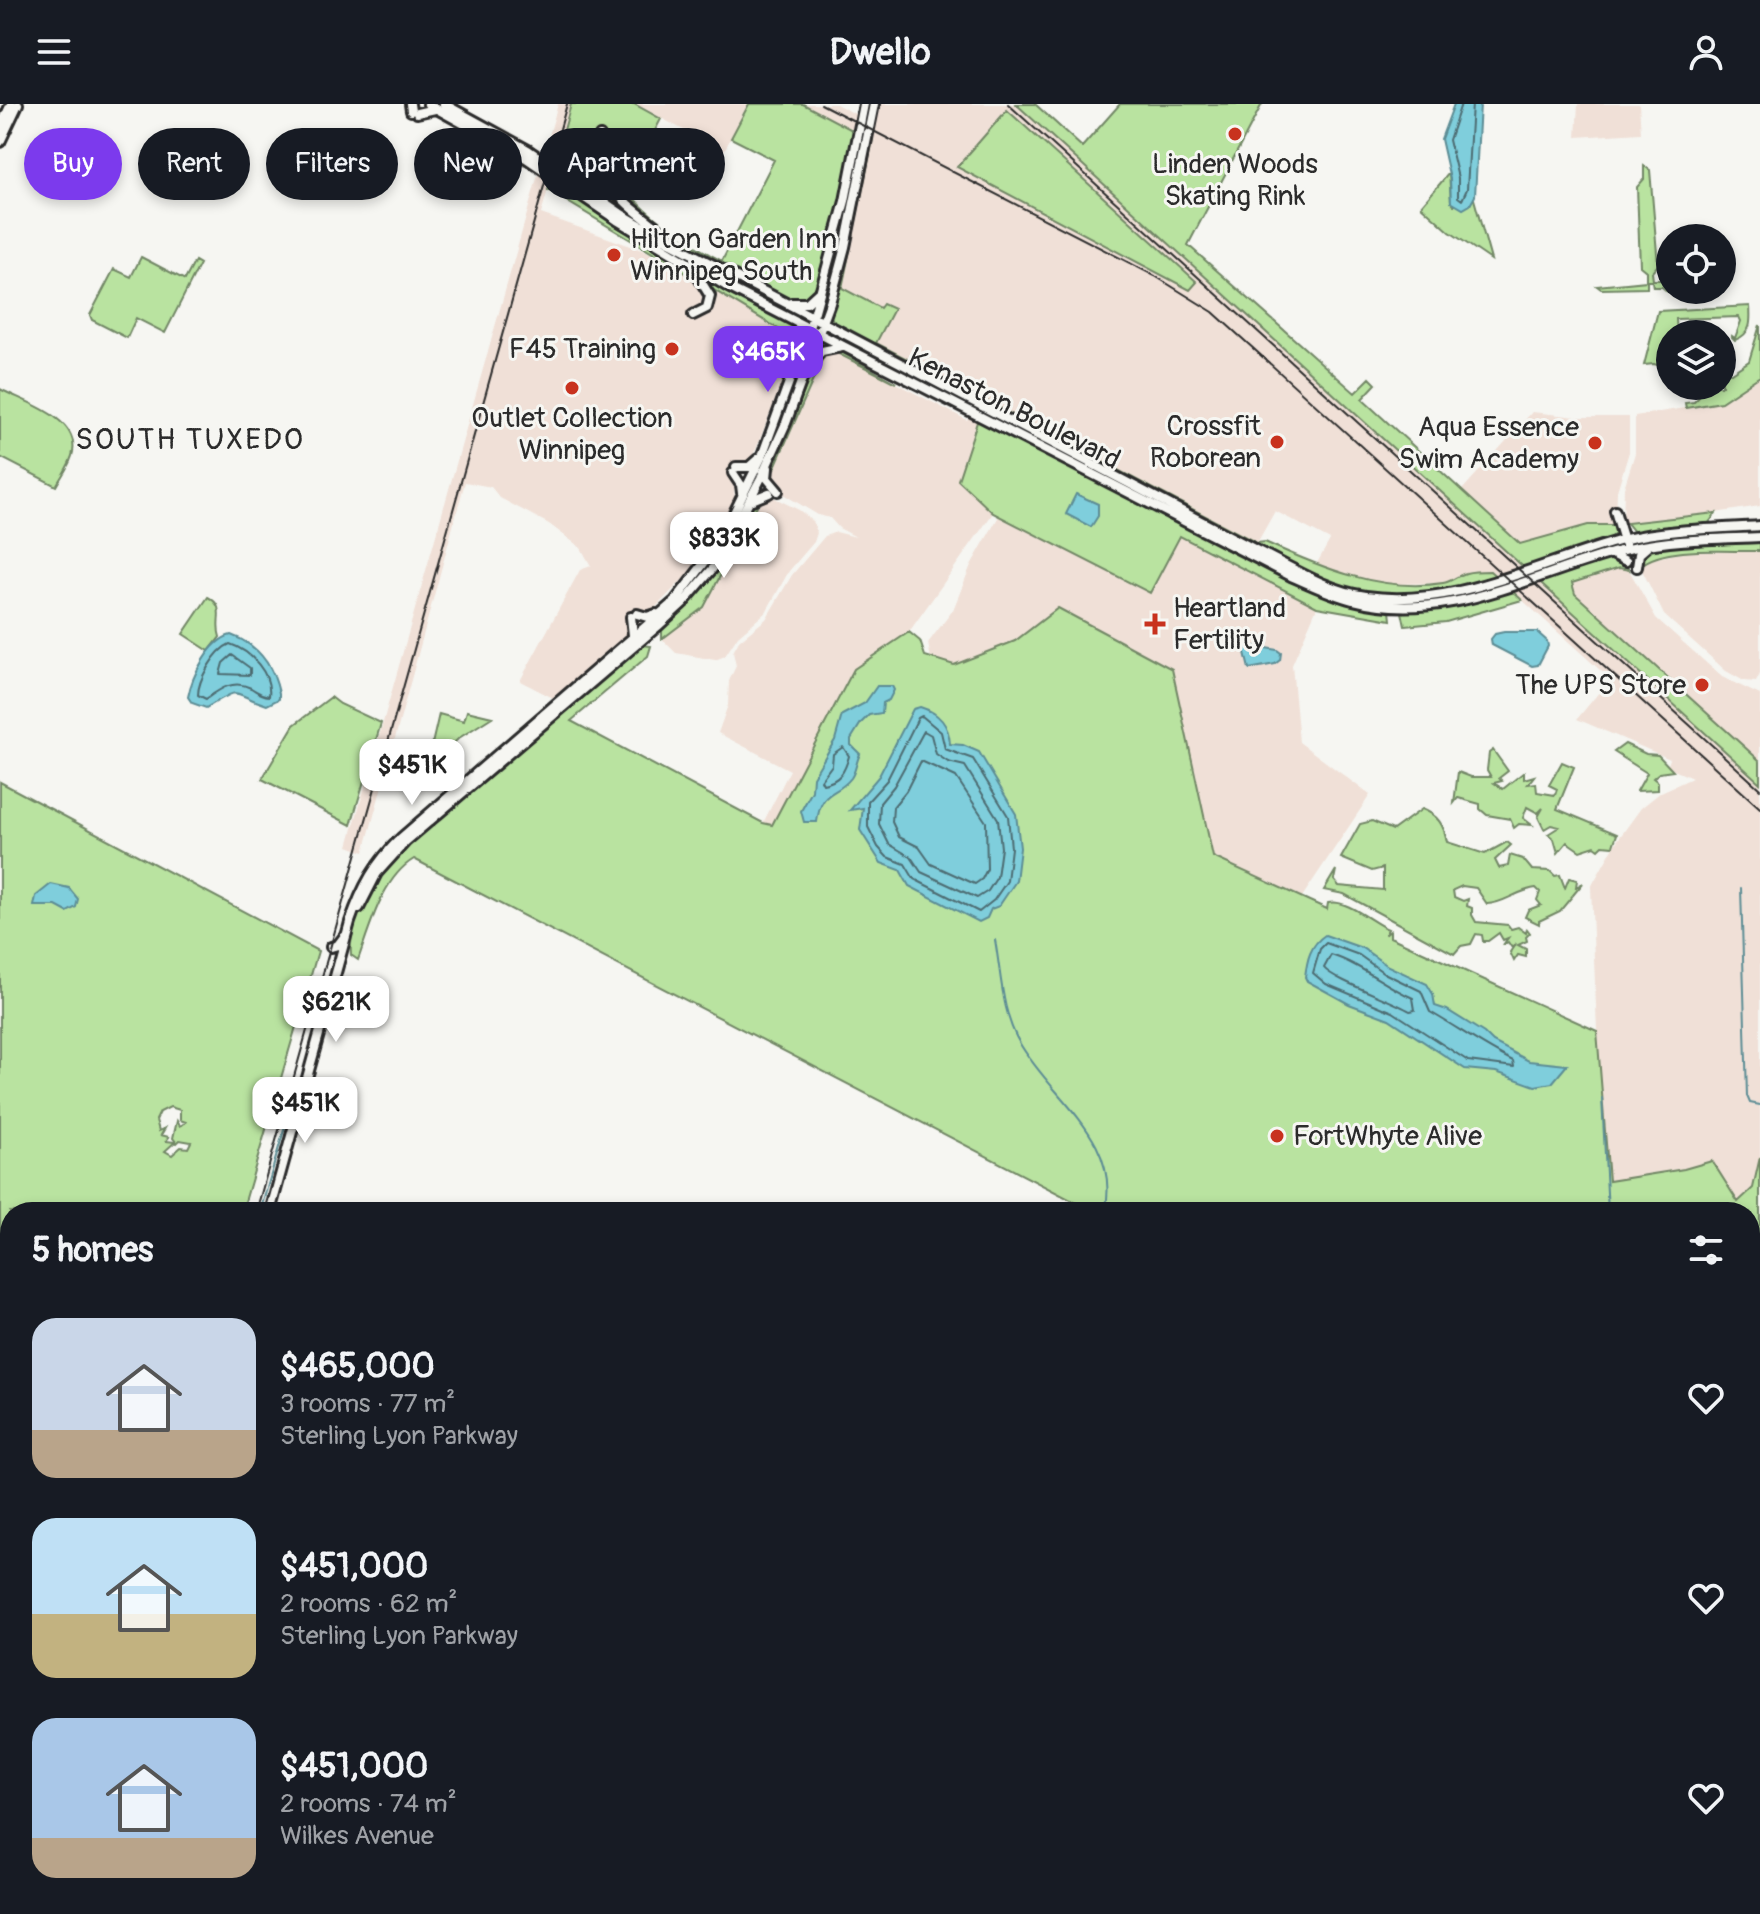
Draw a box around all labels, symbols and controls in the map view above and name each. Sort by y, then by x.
icon: menu [32,30,76,74]
text: Dwello [829,30,931,75]
icon: person [1684,30,1728,74]
marker: Linden Woods Skating Rink [1226,125,1244,143]
chip: Buy [24,128,122,200]
chip: Rent [138,128,250,200]
chip: Filters [266,128,398,200]
chip: New [414,128,522,200]
chip: Apartment [538,128,725,200]
place label: Linden Woods Skating Rink [1152,147,1318,214]
place label: Hilton Garden Inn Winnipeg South [630,222,837,289]
map controls [1656,224,1736,400]
button: locate [1656,224,1736,304]
marker: Hilton Garden Inn Winnipeg South [605,246,623,264]
button: layers [1656,320,1736,400]
pin: $465K [712,326,824,394]
place label: F45 Training [509,332,656,367]
text: $465K [731,336,805,368]
marker: F45 Training [663,340,681,358]
street label: Kenaston Boulevard [902,340,1126,478]
marker: Outlet Collection Winnipeg [563,379,581,397]
place label: Outlet Collection Winnipeg [471,401,673,468]
place label: Crossfit Roborean [1150,409,1262,476]
place label: Aqua Essence Swim Academy [1399,410,1579,477]
district label: SOUTH TUXEDO [75,421,305,458]
marker: Crossfit Roborean [1268,433,1286,451]
marker: Aqua Essence Swim Academy [1586,434,1604,452]
pin: $833K [668,512,780,580]
text: $833K [688,522,760,554]
place label: Heartland Fertility [1173,591,1286,658]
marker: Heartland Fertility [1144,613,1166,635]
place label: The UPS Store [1515,668,1686,703]
marker: The UPS Store [1693,676,1711,694]
pin: $451K [356,739,468,807]
text: $451K [377,749,447,781]
pin: $621K [280,976,392,1044]
text: $621K [301,986,371,1018]
pin: $451K [249,1077,361,1145]
text: $451K [270,1087,340,1119]
place label: FortWhyte Alive [1293,1119,1482,1154]
marker: FortWhyte Alive [1268,1127,1286,1145]
icon: filters [1684,1228,1728,1272]
text: 5 homes [32,1229,153,1272]
text: $465,000 [280,1345,435,1388]
icon: home [96,1350,192,1446]
icon: heart [1684,1376,1728,1420]
text: 3 rooms · 77 m² [280,1388,455,1420]
text: Sterling Lyon Parkway [280,1420,518,1452]
text: $451,000 [280,1545,428,1588]
icon: home [96,1550,192,1646]
icon: heart [1684,1576,1728,1620]
text: 2 rooms · 62 m² [280,1588,457,1620]
text: Sterling Lyon Parkway [280,1620,518,1652]
text: $451,000 [280,1745,428,1788]
icon: home [96,1750,192,1846]
icon: heart [1684,1776,1728,1820]
text: 2 rooms · 74 m² [280,1788,457,1820]
text: Wilkes Avenue [280,1820,434,1852]

